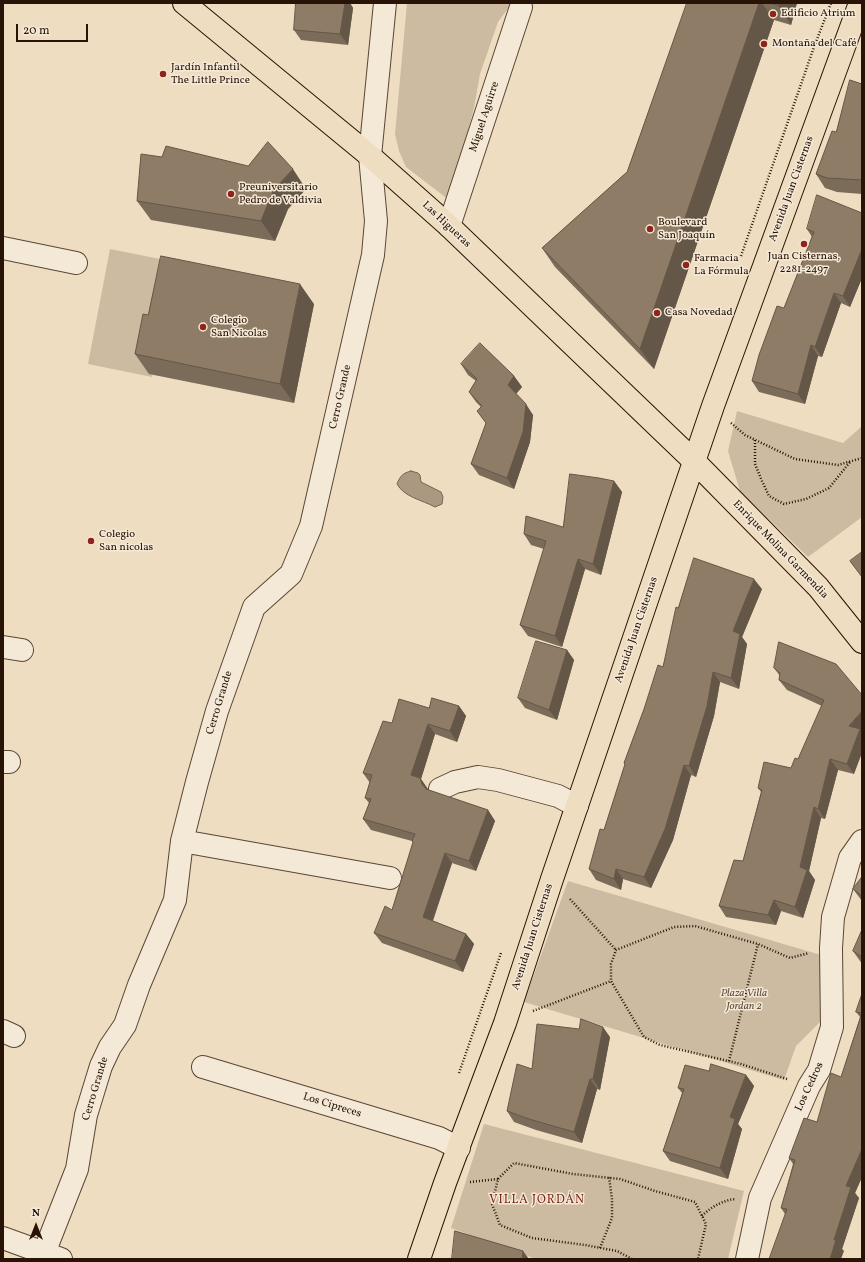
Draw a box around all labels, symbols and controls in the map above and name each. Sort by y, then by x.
place label: Edificio Atrium [781,7,856,21]
marker: Edificio Atrium [768,9,778,19]
scale bar [18,16,90,42]
text: 20 m [23,23,50,39]
place label: Montaña del Café [772,37,857,51]
marker: Montaña del Café [759,39,769,49]
place label: Jardín Infantil The Little Prince [171,61,250,87]
marker: Jardín Infantil The Little Prince [158,69,168,79]
street label: Miguel Aguirre [467,80,503,154]
street label: Avenida Juan Cisternas [767,134,817,244]
place label: Preuniversitario Pedro de Valdivia [239,181,322,207]
marker: Preuniversitario Pedro de Valdivia [226,189,236,199]
street label: Las Higueras [419,199,473,251]
place label: Boulevard San Joaquín [658,216,715,242]
marker: Boulevard San Joaquín [645,224,655,234]
marker: Juan Cisternas, 2281-2497 [799,239,809,249]
place label: Juan Cisternas, 2281-2497 [768,250,840,276]
place label: Farmacia La Fórmula [694,252,749,278]
marker: Farmacia La Fórmula [681,260,691,270]
place label: Casa Novedad [665,306,733,320]
marker: Casa Novedad [652,308,662,318]
place label: Colegio San Nicolas [211,314,267,340]
marker: Colegio San Nicolas [198,322,208,332]
street label: Cerro Grande [327,363,355,431]
street label: Enrique Molina Garmendia [729,498,831,602]
place label: Colegio San nicolas [99,528,153,554]
marker: Colegio San nicolas [86,536,96,546]
street label: Avenida Juan Cisternas [613,575,661,685]
street label: Cerro Grande [204,670,236,736]
street label: Avenida Juan Cisternas [510,882,556,992]
park label: Plaza Villa Jordan 2 [721,987,767,1013]
street label: Cerro Grande [80,1056,112,1122]
street label: Los Cedros [793,1060,827,1114]
street label: Los Cipreces [301,1091,363,1121]
district label: VILLA JORDÁN [489,1194,585,1208]
north arrow [16,1206,56,1246]
text: N [32,1206,40,1221]

